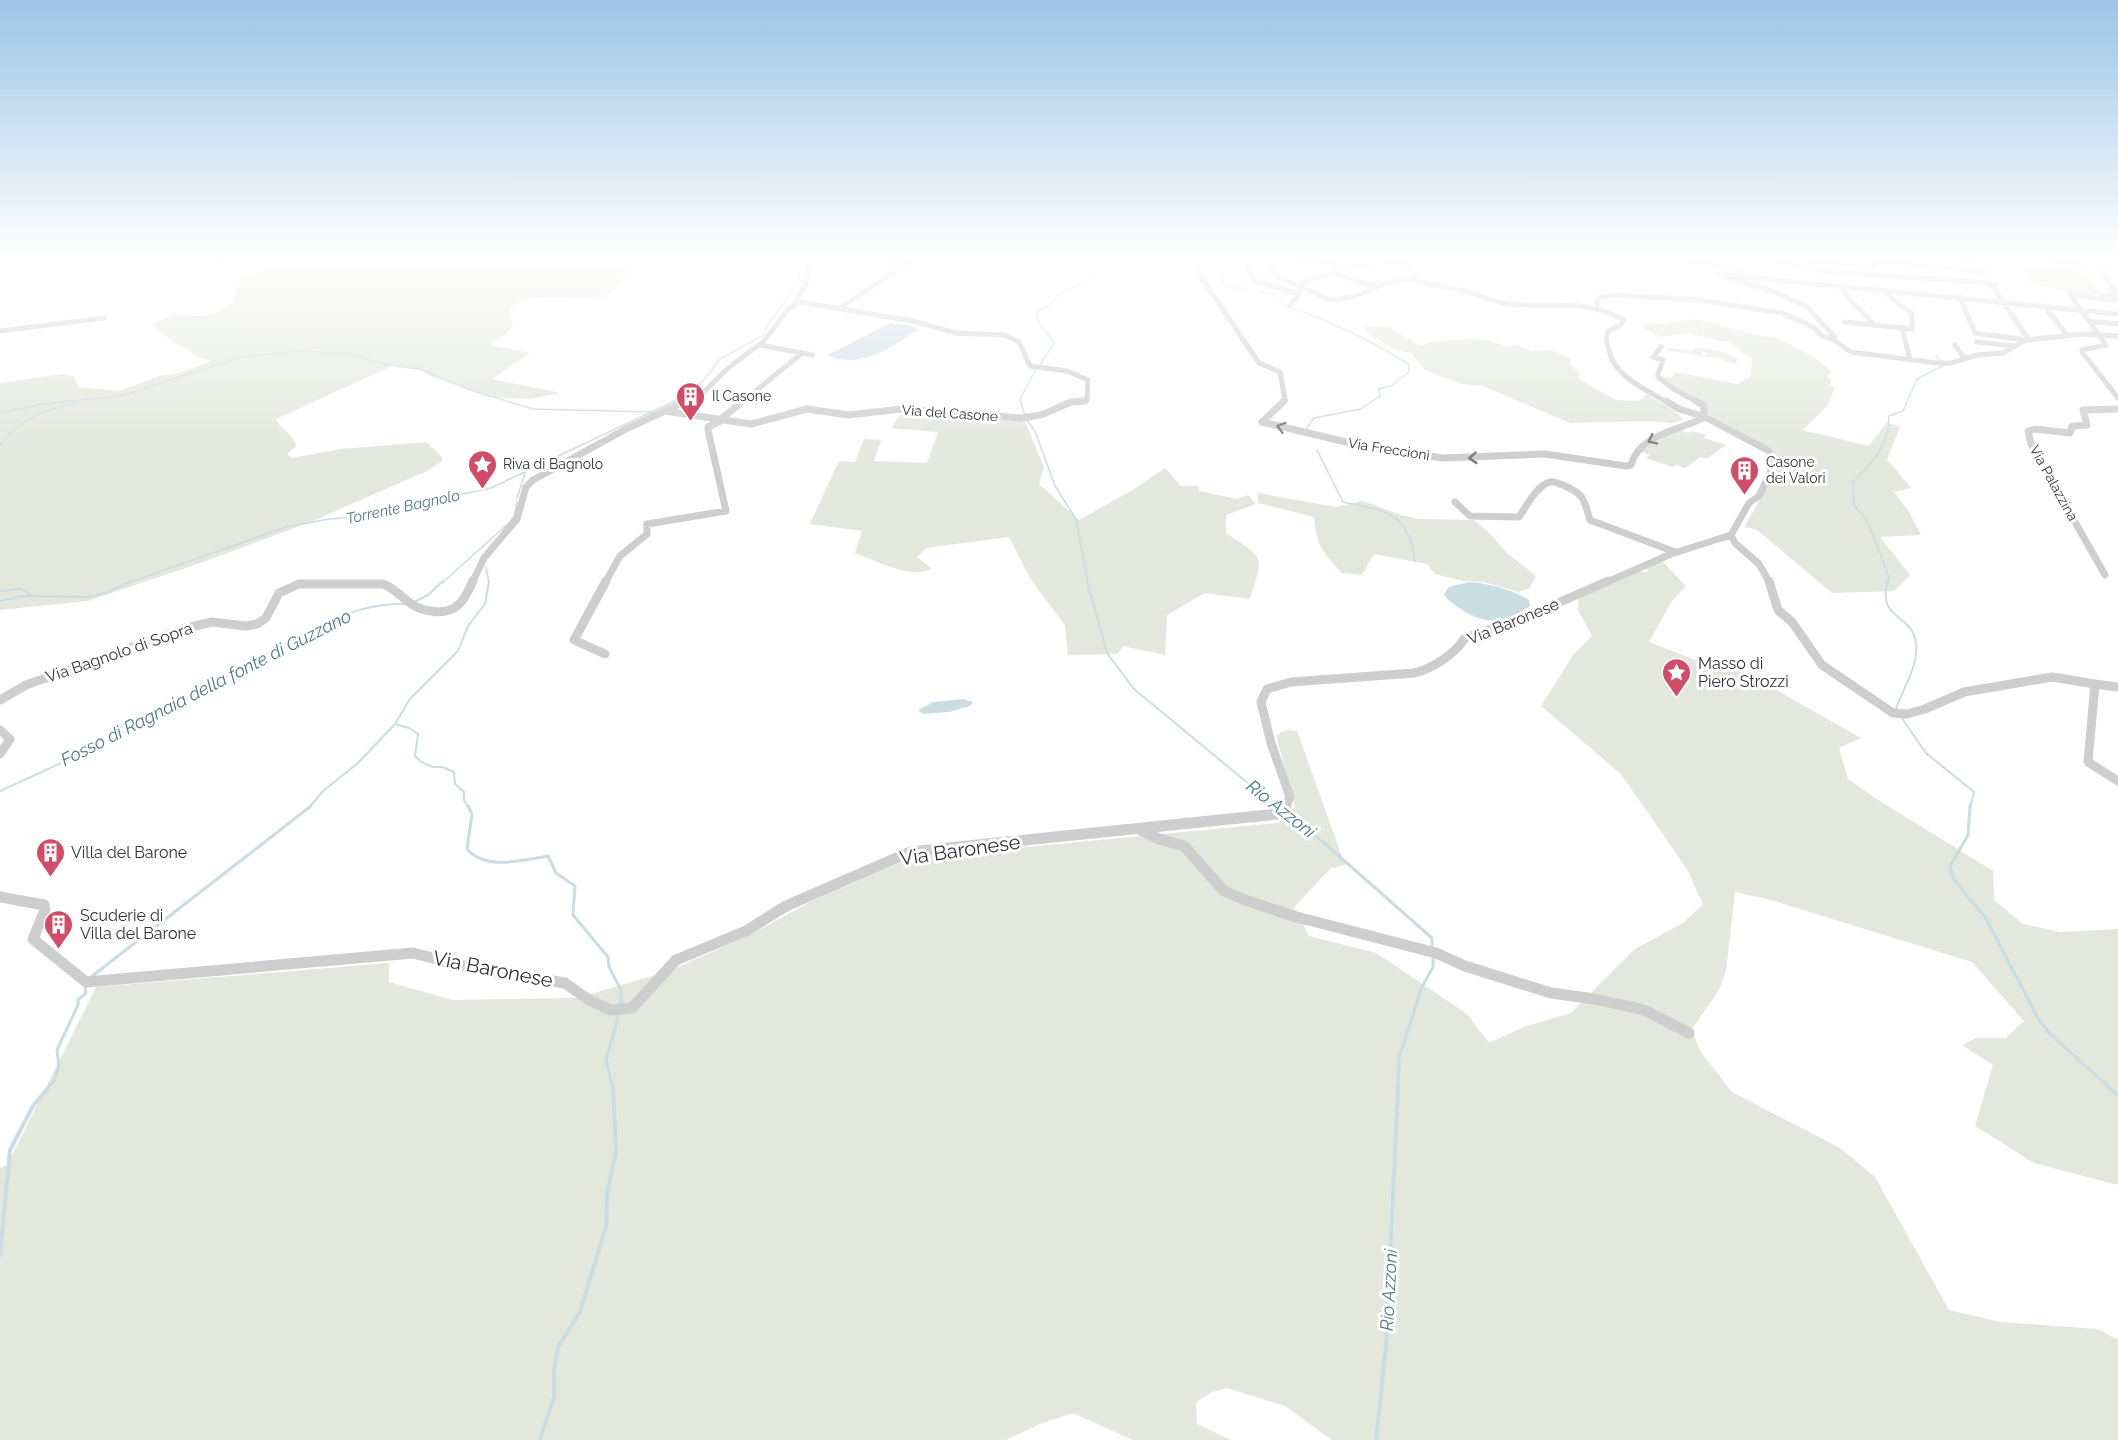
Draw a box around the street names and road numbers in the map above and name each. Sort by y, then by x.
street label: Via del Casone [901,402,999,424]
street label: Via Freccioni [1347,435,1431,463]
street label: Via Palazzina [2027,442,2081,524]
street label: Via Baronese [1465,594,1562,648]
street label: Via Bagnolo di Sopra [43,618,195,687]
street label: Via Baronese [898,830,1022,870]
street label: Via Baronese [431,946,555,992]

